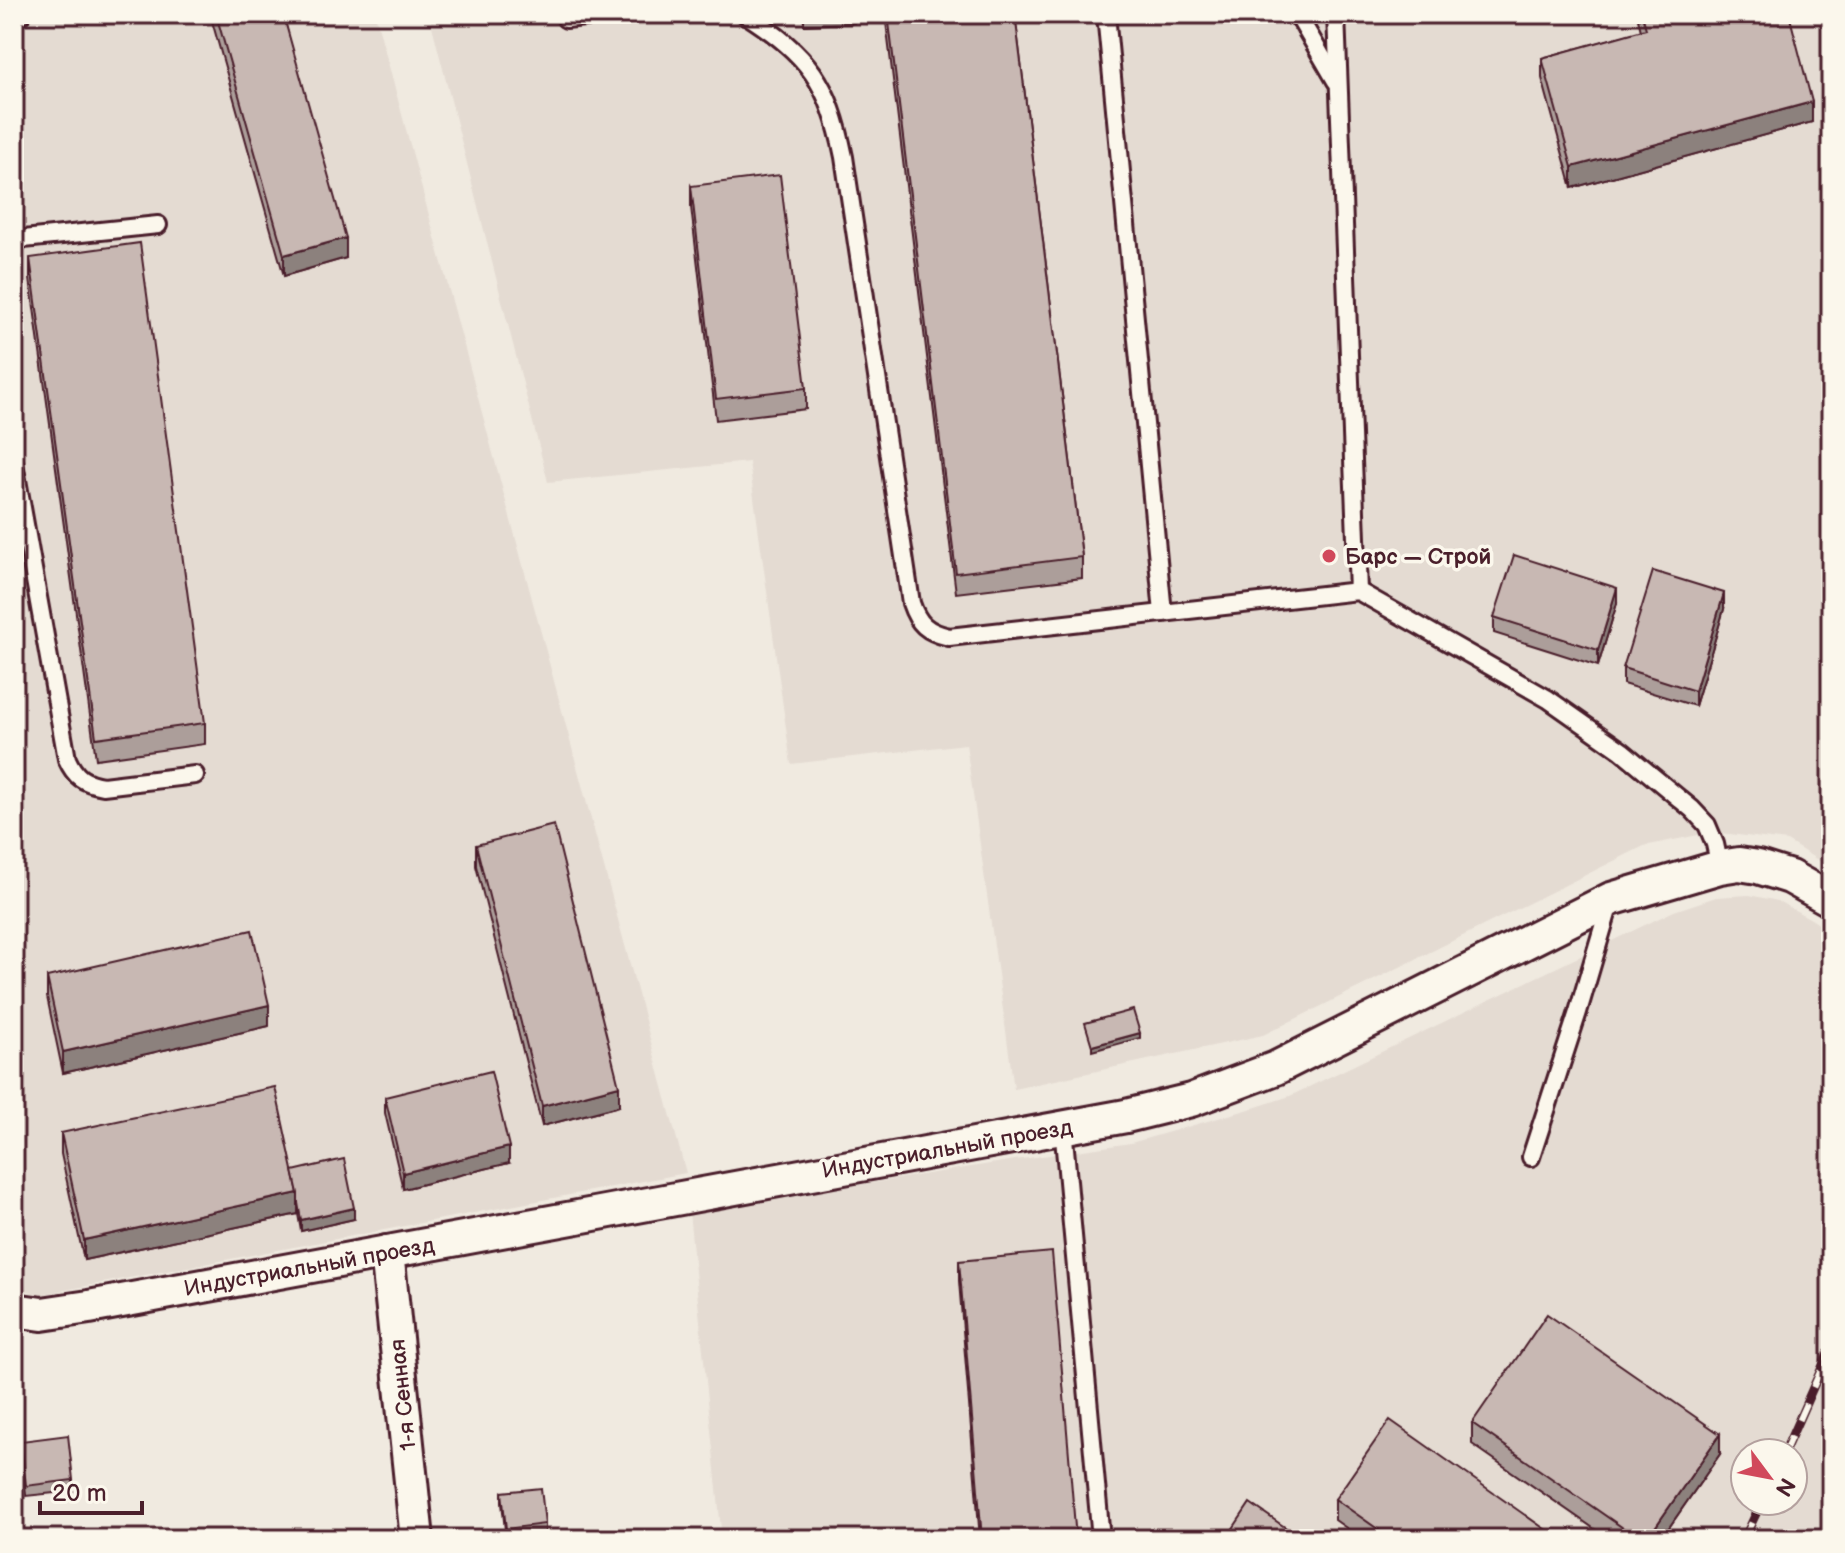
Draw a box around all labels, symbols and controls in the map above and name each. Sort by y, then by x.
place label: Барс — Строй [1345,544,1491,571]
marker: Барс — Строй [1320,547,1338,565]
street label: Индустриальный проезд [820,1114,1075,1185]
street label: Индустриальный проезд [182,1232,437,1303]
street label: 1-я Сенная [384,1338,423,1452]
north arrow [1729,1437,1809,1517]
scale bar [40,1465,142,1515]
text: N [1769,1473,1801,1501]
text: 20 m [52,1479,107,1508]

